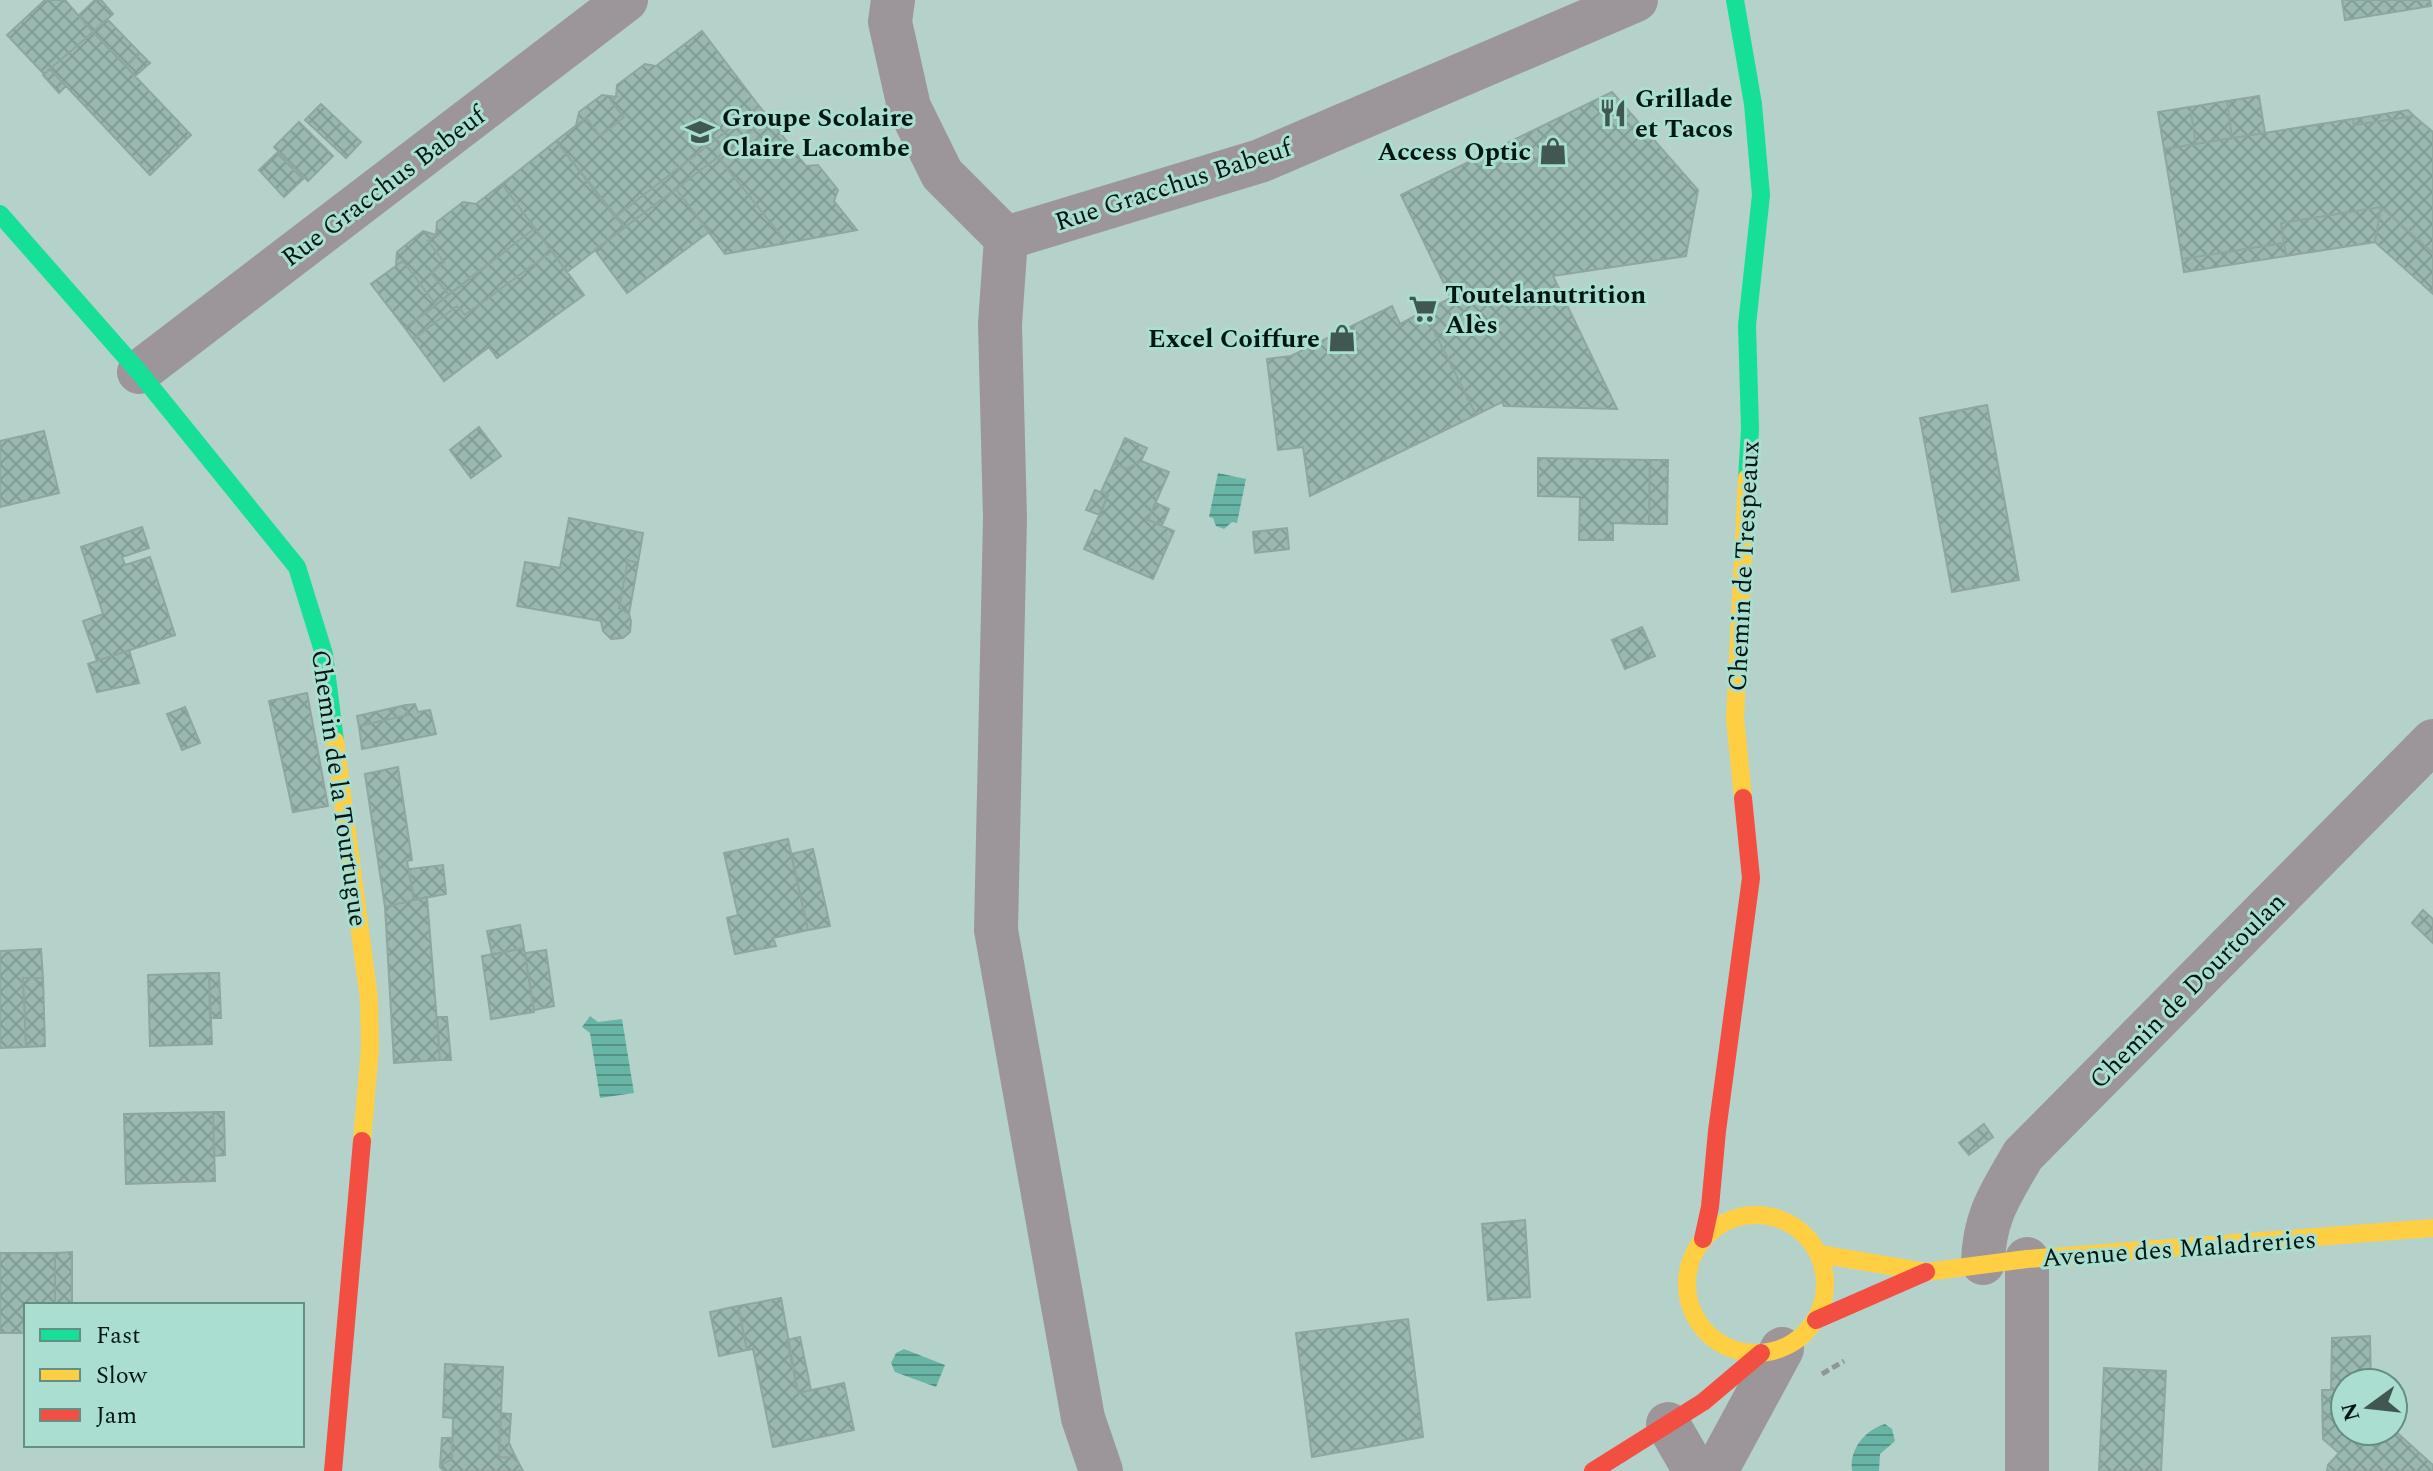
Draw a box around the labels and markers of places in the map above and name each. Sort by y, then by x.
place label: Grillade et Tacos [1635,79,1733,149]
place label: Groupe Scolaire Claire Lacombe [722,98,914,168]
restaurant icon: Grillade et Tacos [1598,98,1628,128]
school or university icon: Groupe Scolaire Claire Lacombe [685,117,715,147]
place label: Access Optic [1378,132,1531,172]
shop icon: Access Optic [1538,136,1568,166]
place label: Toutelanutrition Alès [1445,275,1646,345]
supermarket icon: Toutelanutrition Alès [1408,294,1438,324]
place label: Excel Coiffure [1148,319,1320,359]
shop icon: Excel Coiffure [1327,323,1357,353]

